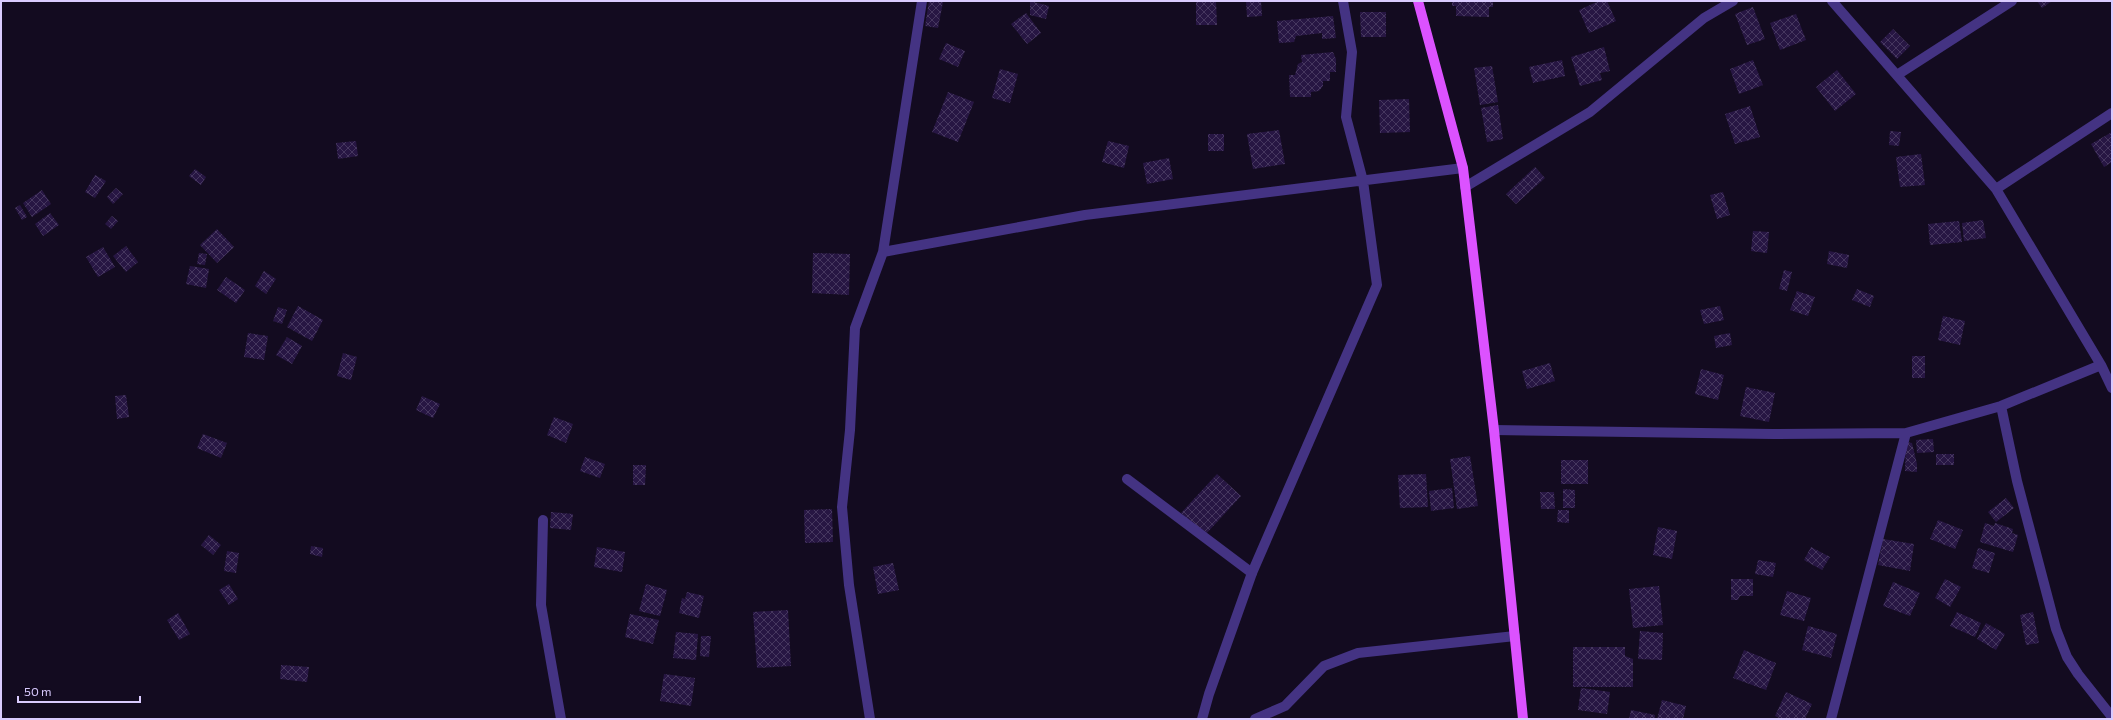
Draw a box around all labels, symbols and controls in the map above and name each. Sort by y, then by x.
scale bar [18,678,140,704]
text: 50 m [24,684,52,698]

